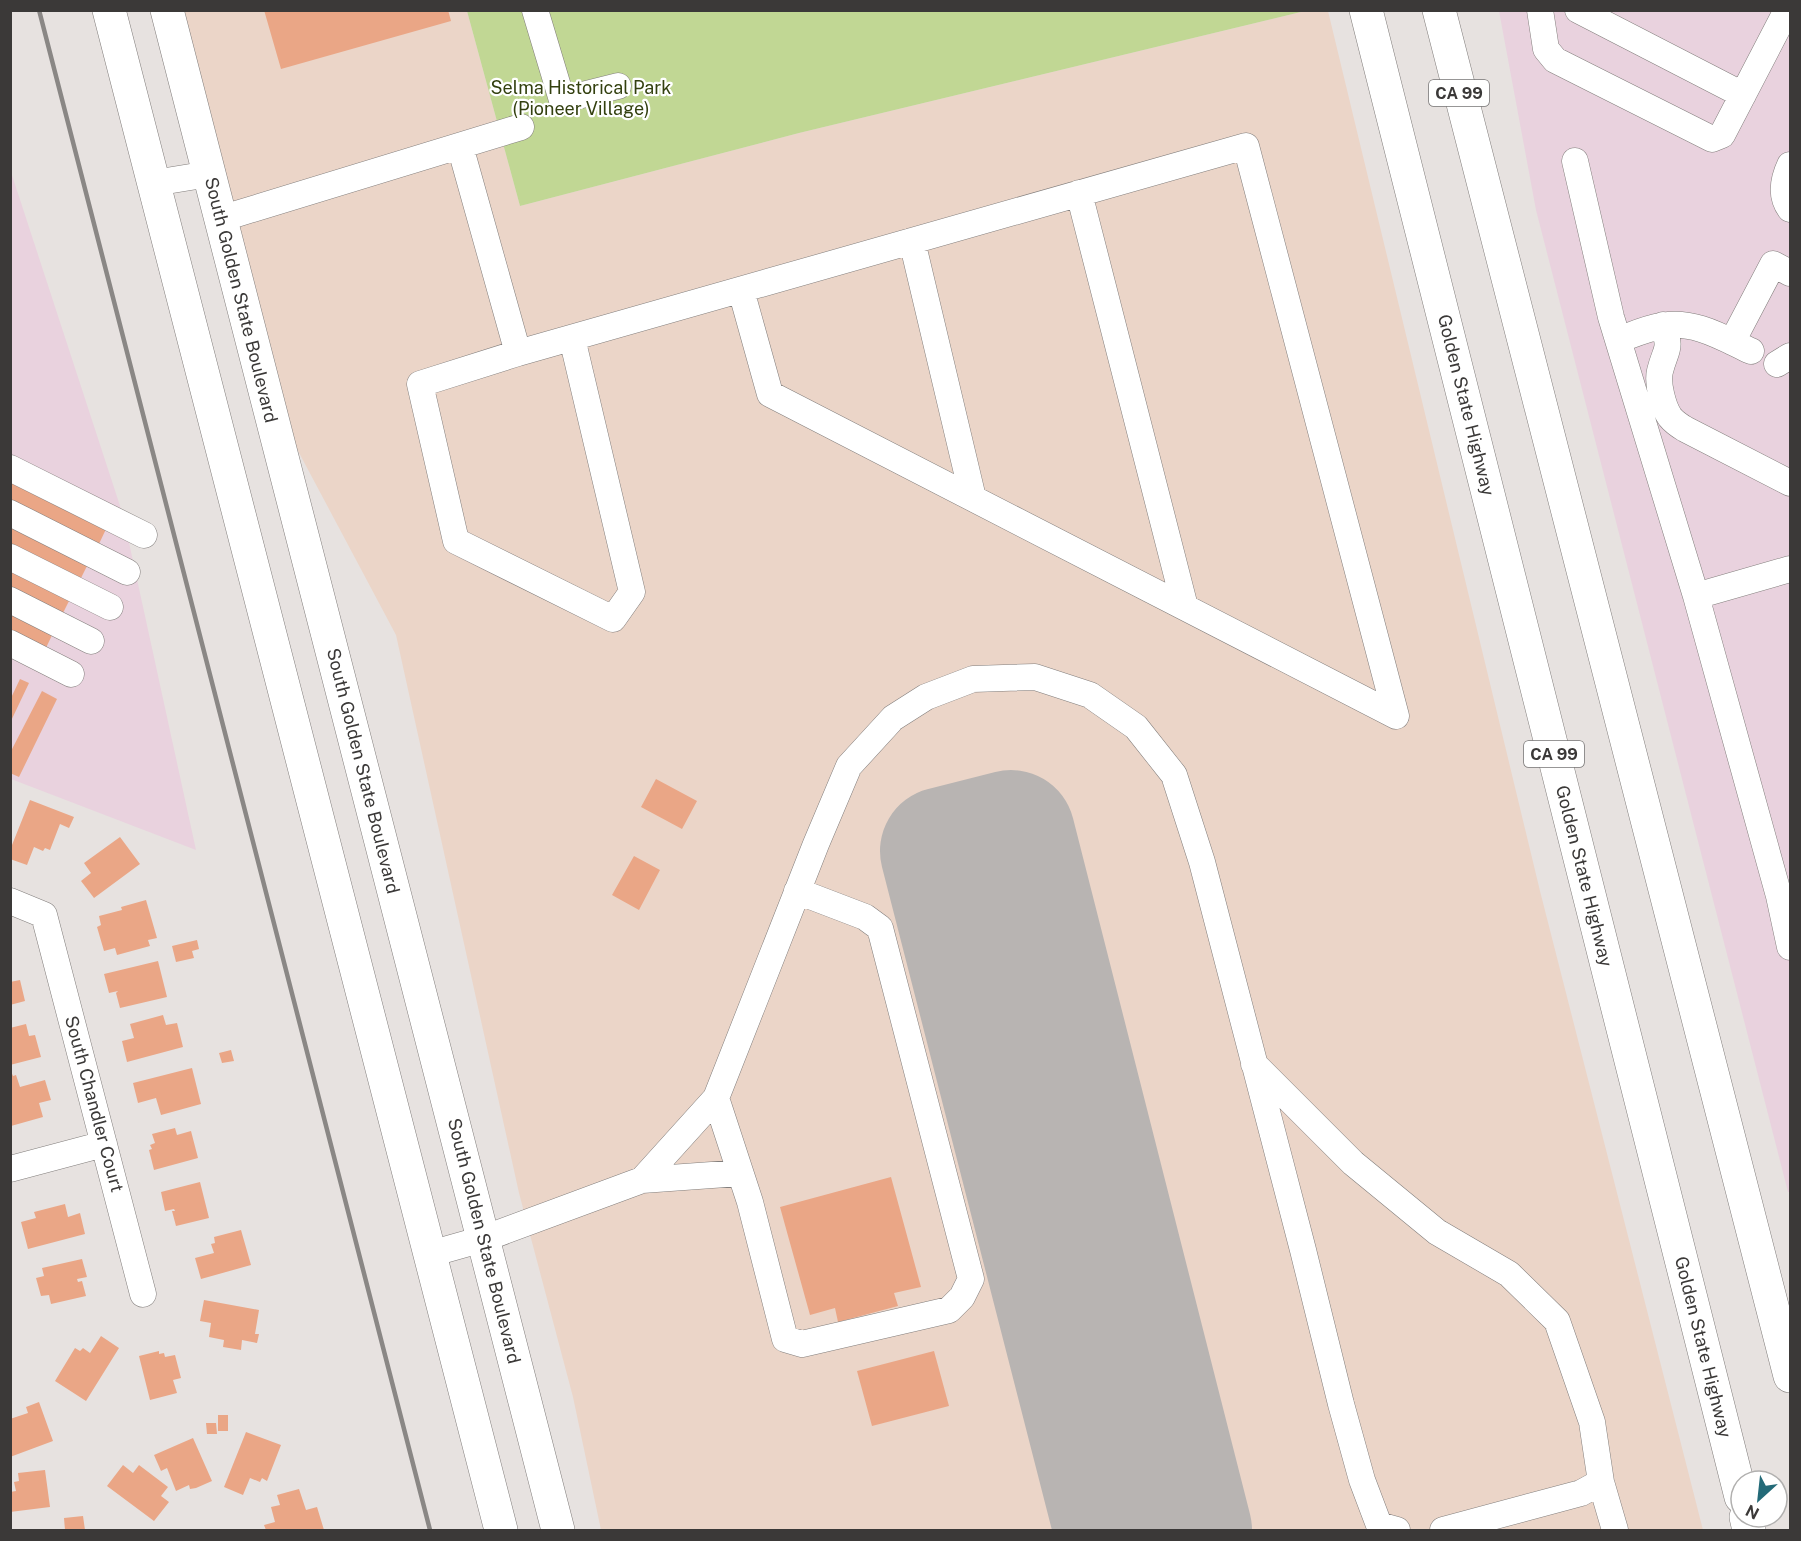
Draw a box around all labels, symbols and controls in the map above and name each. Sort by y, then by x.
park label: Selma Historical Park (Pioneer Village) [491,77,671,119]
road number: CA 99 [1429,80,1489,106]
street label: South Golden State Boulevard [201,175,282,425]
street label: Golden State Highway [1434,312,1499,498]
street label: South Golden State Boulevard [323,646,404,896]
road number: CA 99 [1524,741,1584,767]
street label: Golden State Highway [1552,783,1617,969]
street label: South Chandler Court [61,1013,128,1194]
street label: South Golden State Boulevard [444,1116,525,1366]
street label: Golden State Highway [1671,1254,1736,1440]
north arrow [1729,1469,1789,1529]
text: N [1743,1501,1762,1523]

